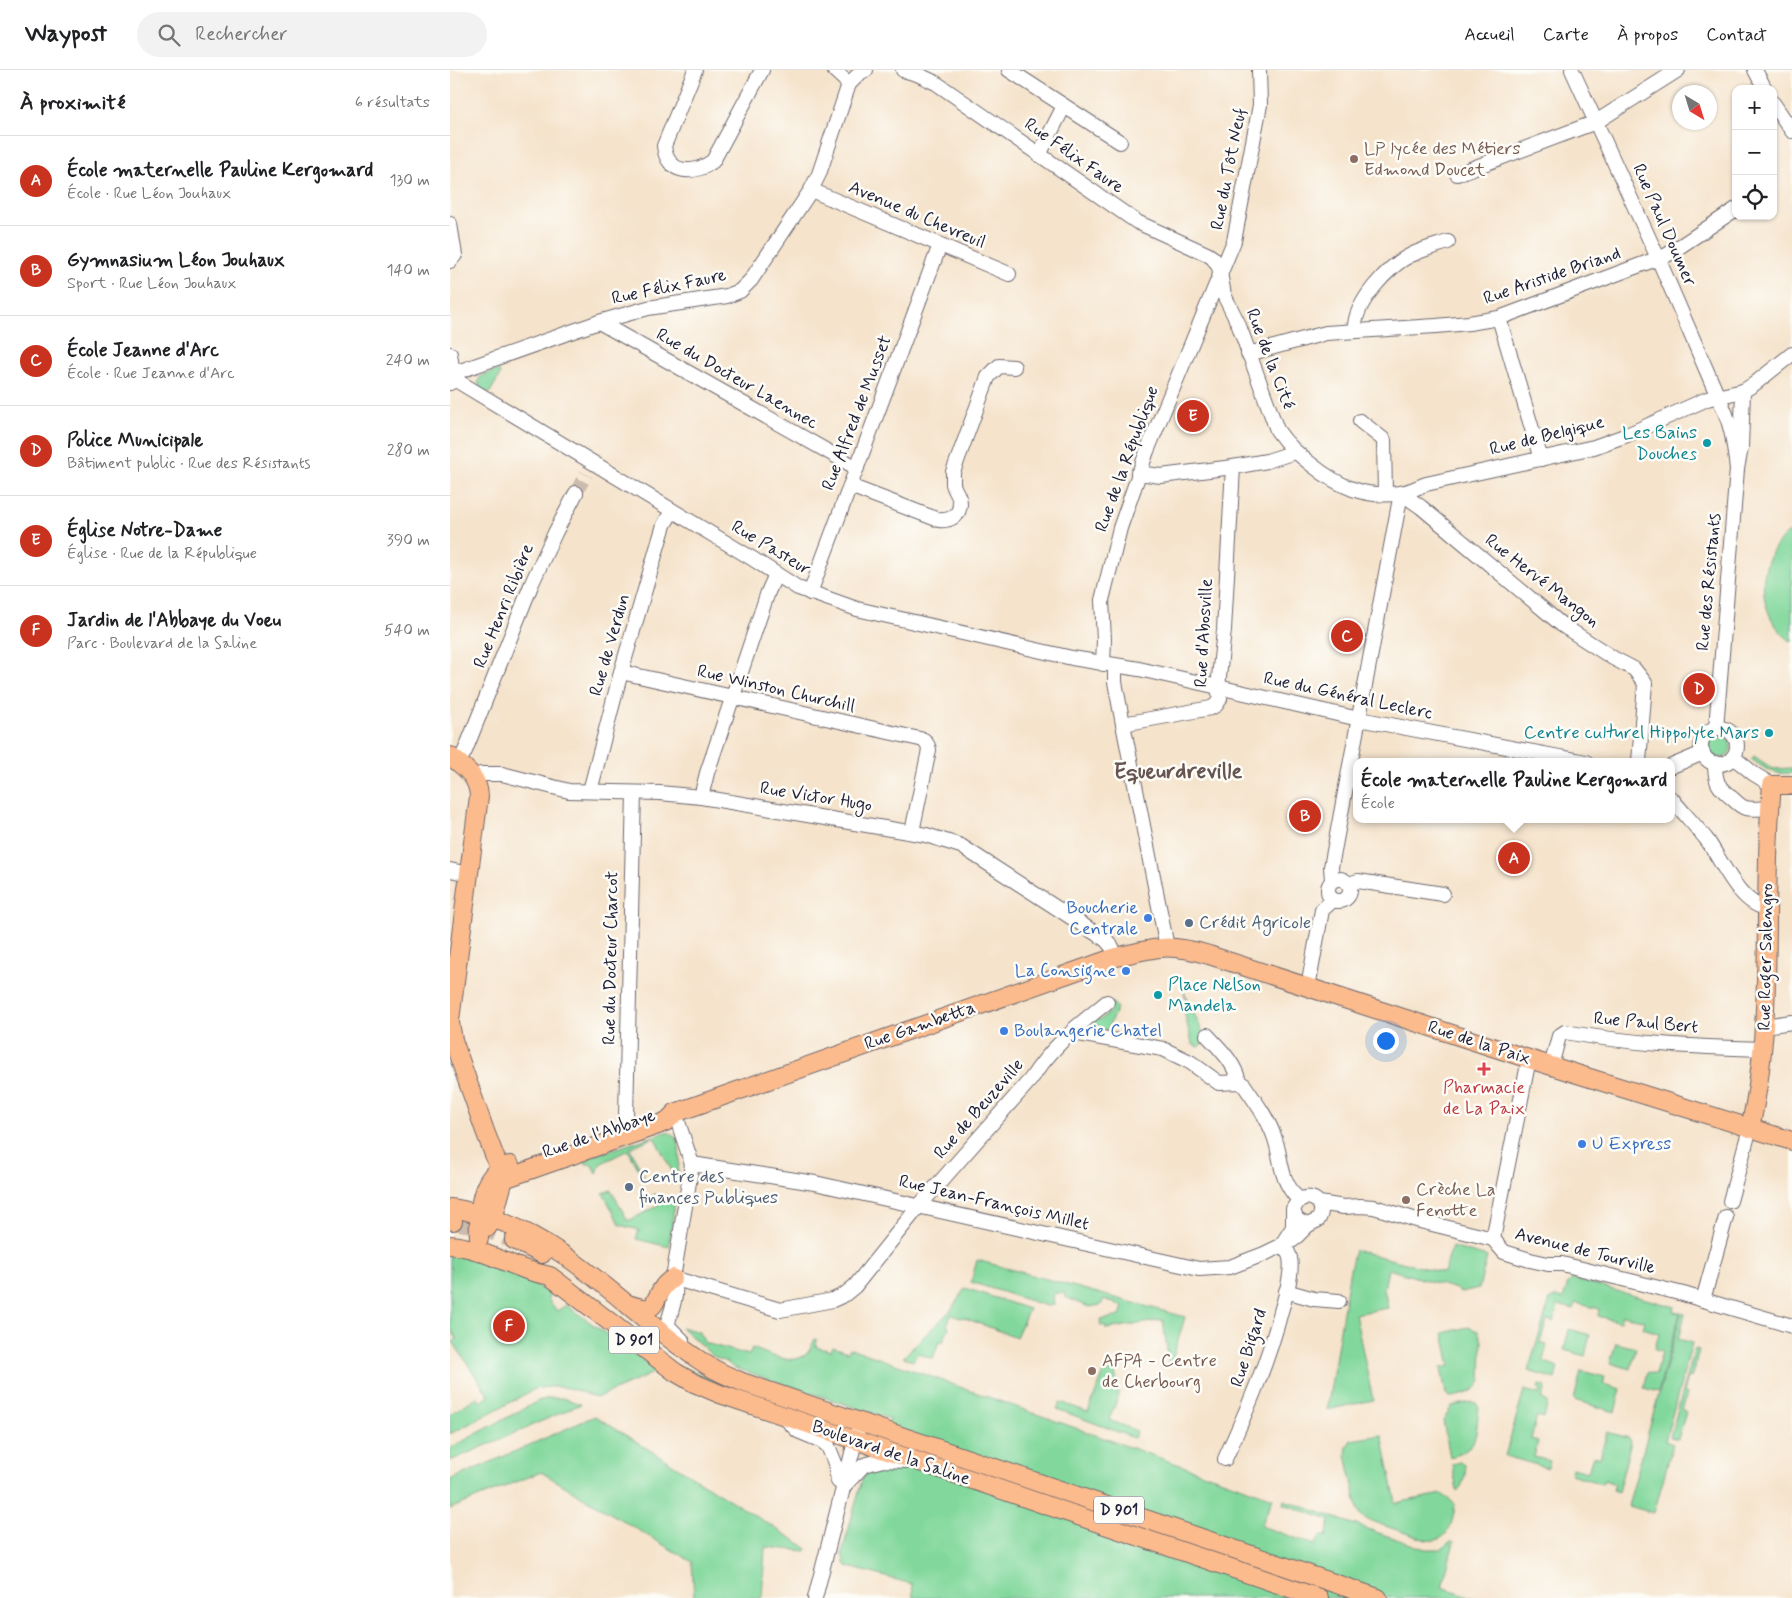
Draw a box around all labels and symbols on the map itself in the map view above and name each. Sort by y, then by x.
north arrow [1672,85,1717,130]
street label: Rue du Tôt Neuf [1205,106,1253,232]
street label: Rue Félix Faure [1019,113,1129,199]
place label: LP lycée des Métiers Edmond Doucet [1364,137,1520,182]
marker: LP lycée des Métiers Edmond Doucet [1348,153,1360,165]
street label: Rue Paul Doumer [1626,160,1702,290]
street label: Avenue du Chevreuil [845,175,989,255]
street label: Rue Aristide Briand [1480,241,1624,311]
street label: Rue Félix Faure [609,263,729,311]
street label: Rue de la Cité [1240,305,1300,413]
street label: Rue du Docteur Laennec [652,323,822,435]
street label: Rue Alfred de Musset [816,332,898,494]
street label: Rue de la République [1089,383,1165,535]
pin: E [1177,397,1209,435]
street label: Rue de Belgique [1487,410,1607,462]
place label: Les Bains Douches [1622,421,1697,466]
marker: Les Bains Douches [1701,437,1713,449]
street label: Rue des Résistants [1691,512,1727,652]
street label: Rue Pasteur [727,515,816,581]
street label: Rue Hervé Mangon [1479,529,1604,634]
street label: Rue Henri Ribière [468,540,540,672]
street label: Rue d'Abosville [1189,578,1219,688]
street label: Rue de Verdun [584,591,636,699]
pin: C [1331,617,1363,655]
street label: Rue Winston Churchill [695,659,857,719]
street label: Rue du Général Leclerc [1261,666,1435,726]
pin: D [1683,670,1715,708]
place label: Centre culturel Hippolyte Mars [1524,721,1759,745]
marker: Centre culturel Hippolyte Mars [1763,727,1775,739]
district label: Equeurdreville [1114,758,1242,786]
street label: Rue Victor Hugo [758,776,874,819]
pin: B [1289,797,1321,835]
pin: A [1498,839,1530,877]
street label: Rue du Docteur Charcot [597,871,625,1045]
street label: Rue Roger Salengro [1753,883,1781,1031]
place label: Boucherie Centrale [1066,896,1138,941]
place label: Crédit Agricole [1199,911,1311,936]
marker: Boucherie Centrale [1142,912,1154,924]
marker: Crédit Agricole [1183,917,1195,929]
place label: La Consigne [1015,959,1116,985]
marker: La Consigne [1120,965,1132,977]
place label: Place Nelson Mandela [1168,973,1261,1018]
marker: Place Nelson Mandela [1152,989,1164,1001]
street label: Rue Gambetta [861,996,979,1056]
street label: Rue Paul Bert [1593,1006,1700,1040]
street label: Rue de la Paix [1425,1015,1533,1071]
place label: Boulangerie Chatel [1014,1019,1162,1043]
marker: Boulangerie Chatel [998,1025,1010,1037]
your location [1373,1028,1399,1054]
street label: Rue de Beuzeville [929,1054,1029,1164]
marker: Pharmacie de La Paix [1478,1063,1490,1075]
place label: Pharmacie de La Paix [1443,1076,1525,1121]
street label: Rue de l'Abbaye [539,1103,659,1165]
place label: U Express [1592,1132,1671,1156]
marker: U Express [1576,1138,1588,1150]
place label: Centre des finances Publiques [639,1165,778,1210]
street label: Rue Jean-François Millet [897,1169,1092,1237]
place label: Crèche La Fenotte [1416,1178,1496,1223]
marker: Centre des finances Publiques [623,1181,635,1193]
marker: Crèche La Fenotte [1400,1194,1412,1206]
street label: Avenue de Tourville [1512,1222,1658,1280]
street label: Rue Bigard [1225,1306,1275,1391]
pin: F [493,1307,525,1345]
road number: D 901 [609,1326,659,1354]
place label: AFPA - Centre de Cherbourg [1102,1349,1217,1394]
marker: AFPA - Centre de Cherbourg [1086,1365,1098,1377]
street label: Boulevard de la Saline [809,1415,973,1491]
road number: D 901 [1094,1496,1144,1524]

